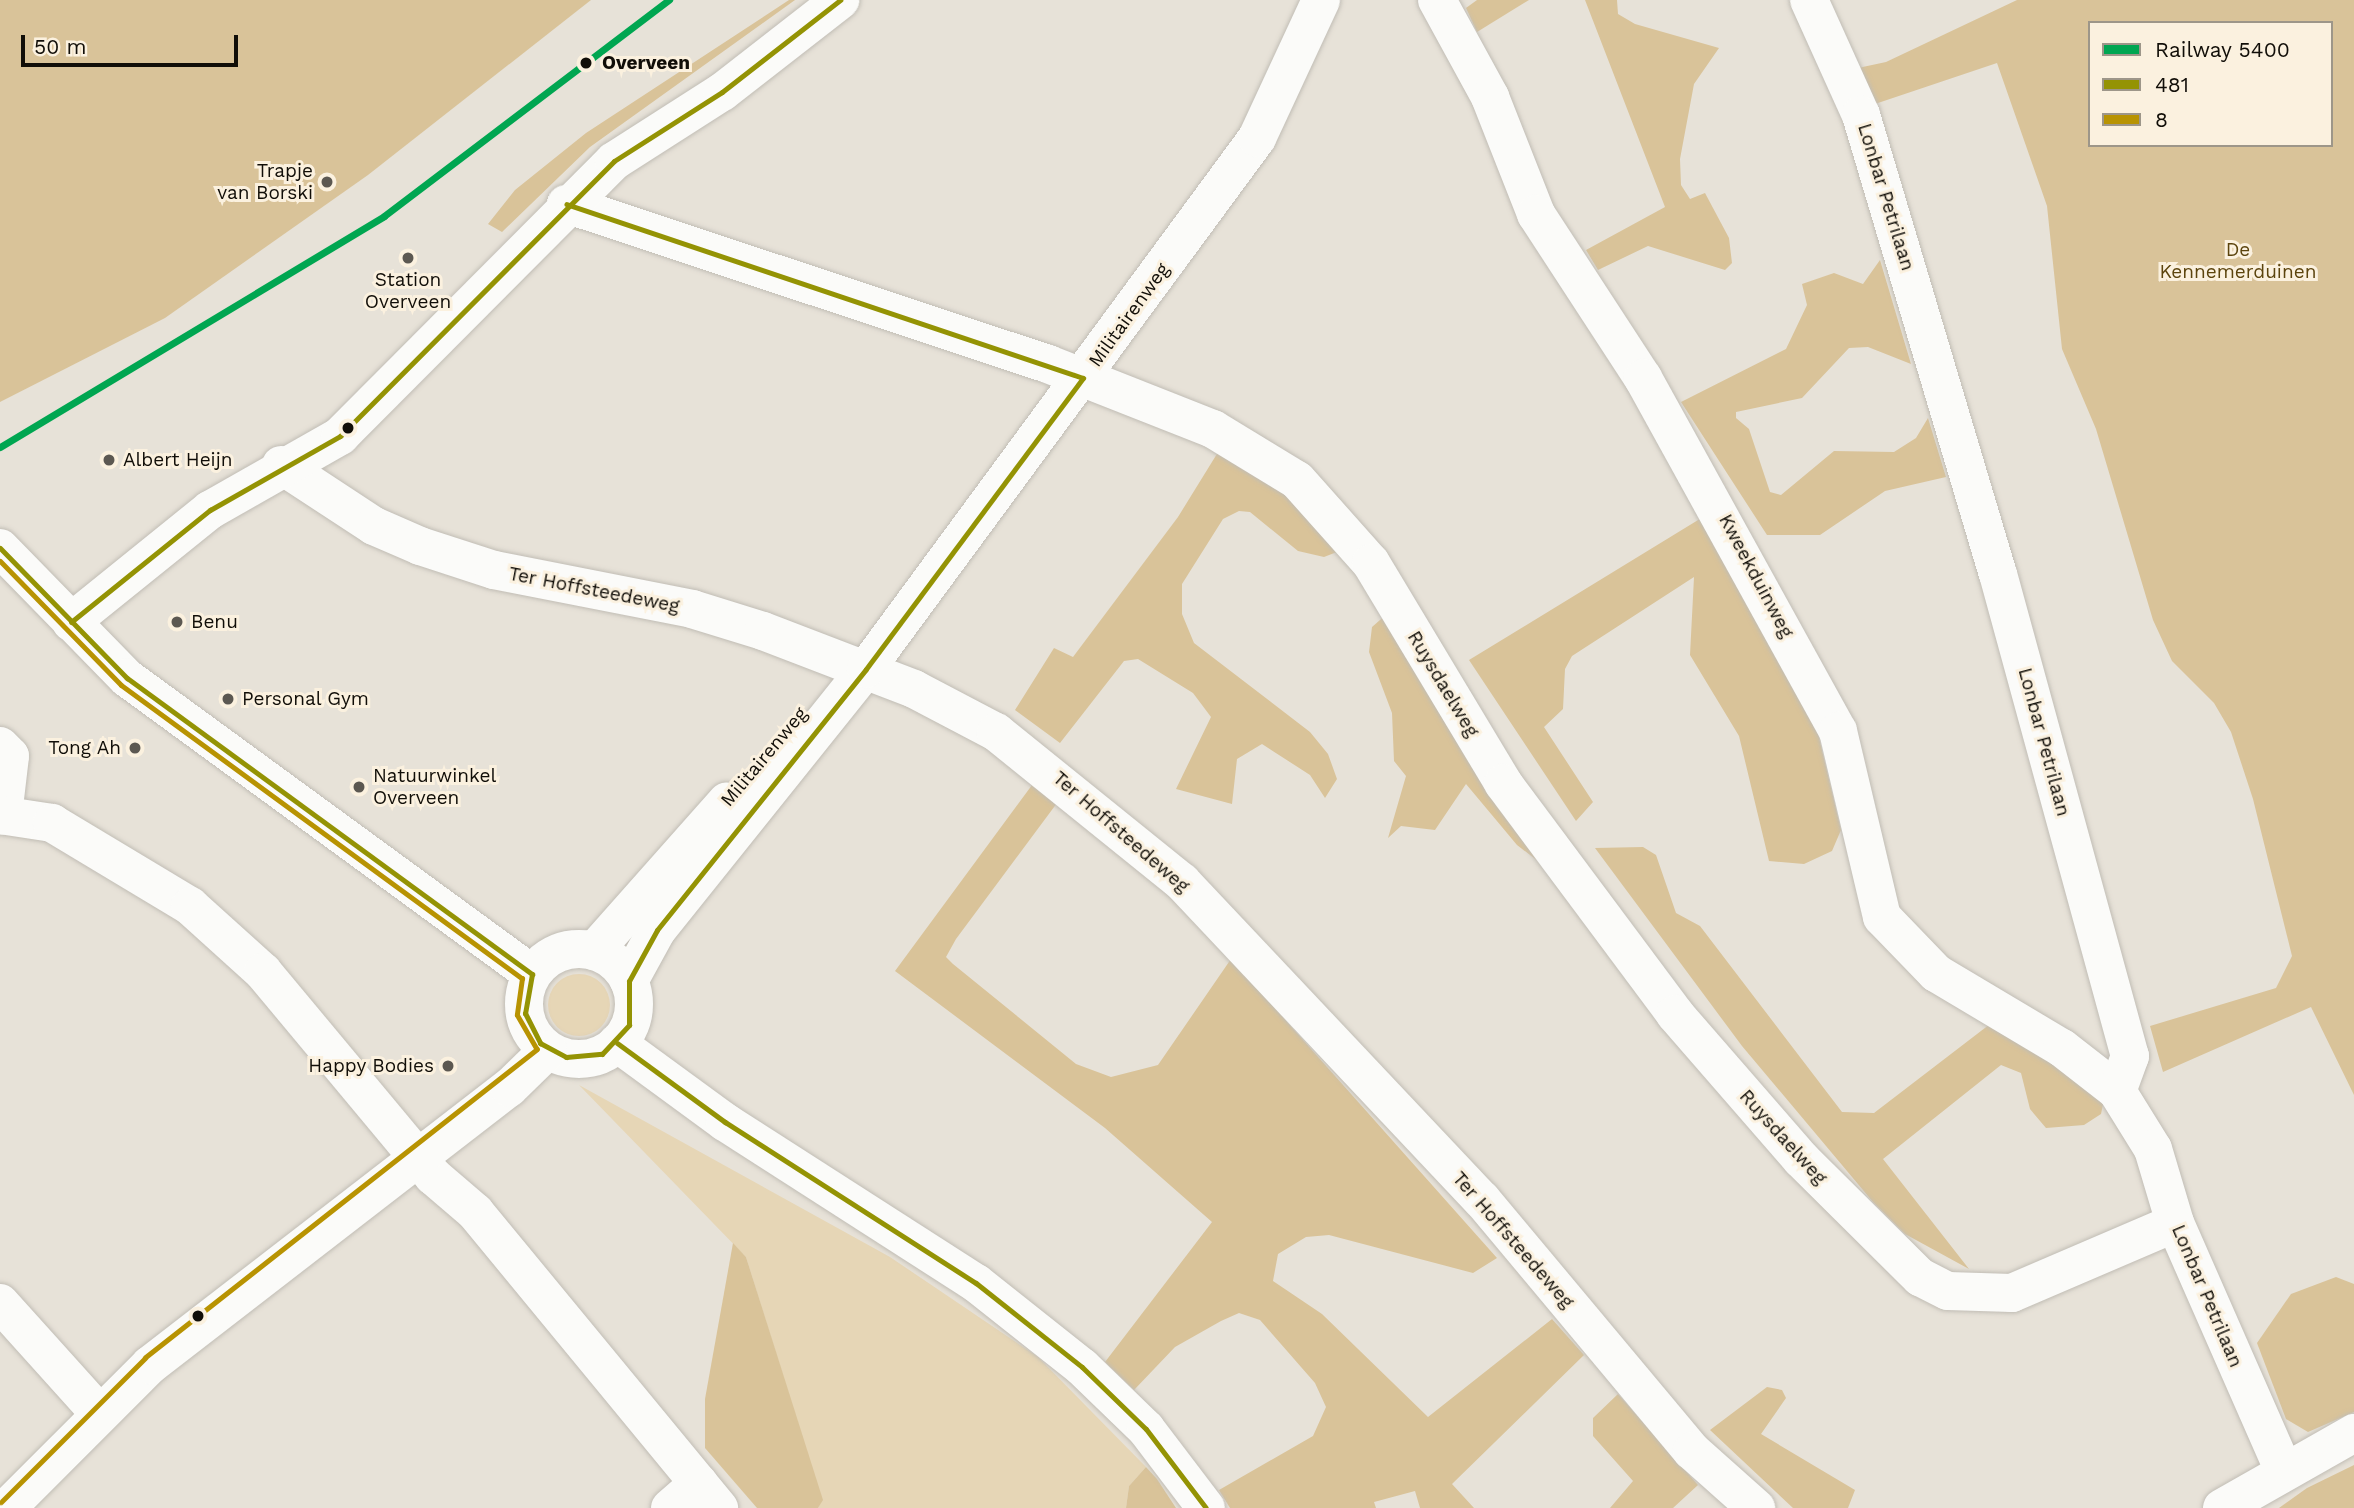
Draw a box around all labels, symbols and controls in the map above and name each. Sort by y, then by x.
scale bar [24,21,242,65]
legend [2088,21,2333,147]
text: 50 m [34,34,86,59]
text: Railway 5400 [2155,37,2290,62]
place label: Overveen [602,52,690,74]
marker: Overveen [576,53,596,73]
text: 481 [2155,72,2189,97]
text: 8 [2155,107,2168,132]
street label: Lonbar Petrilaan [1853,120,1919,274]
place label: Trapje van Borski [217,160,313,204]
marker: Trapje van Borski [319,174,335,190]
park label: De Kennemerduinen [2160,239,2316,283]
marker: Station Overveen [400,250,416,266]
street label: Militairenweg [1084,259,1174,371]
place label: Station Overveen [365,269,451,313]
unlabelled marker [341,421,355,435]
place label: Albert Heijn [123,449,232,471]
marker: Albert Heijn [101,452,117,468]
street label: Kweekduinweg [1714,510,1798,642]
street label: Ter Hoffsteedeweg [507,562,681,618]
place label: Benu [191,611,238,633]
marker: Benu [169,614,185,630]
street label: Ruysdaelweg [1402,627,1484,741]
street label: Lonbar Petrilaan [2013,665,2075,819]
place label: Personal Gym [242,688,369,710]
marker: Personal Gym [220,691,236,707]
street label: Militairenweg [716,703,812,811]
place label: Tong Ah [48,737,121,759]
marker: Tong Ah [127,740,143,756]
place label: Natuurwinkel Overveen [373,765,496,809]
street label: Ter Hoffsteedeweg [1048,766,1194,898]
marker: Natuurwinkel Overveen [351,779,367,795]
place label: Happy Bodies [308,1055,434,1077]
marker: Happy Bodies [440,1058,456,1074]
street label: Ruysdaelweg [1735,1085,1831,1189]
street label: Ter Hoffsteedeweg [1447,1167,1579,1313]
street label: Lonbar Petrilaan [2167,1221,2247,1371]
unlabelled marker [191,1309,205,1323]

